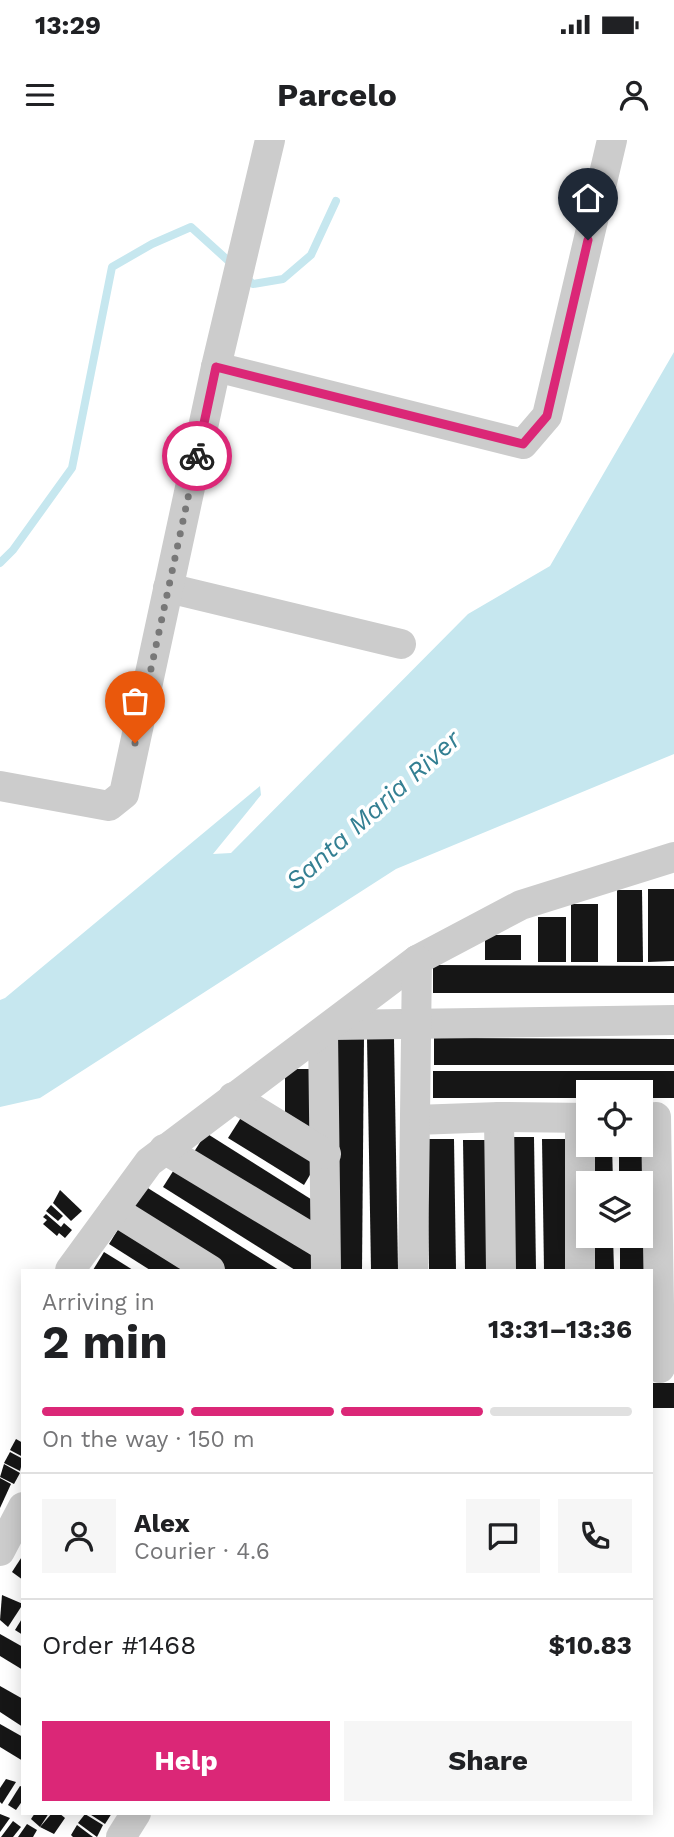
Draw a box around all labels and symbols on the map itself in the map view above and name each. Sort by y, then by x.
pin [558,168,618,240]
courier [162,421,232,491]
pin [105,671,165,743]
water label: Santa Maria River [280,723,467,896]

